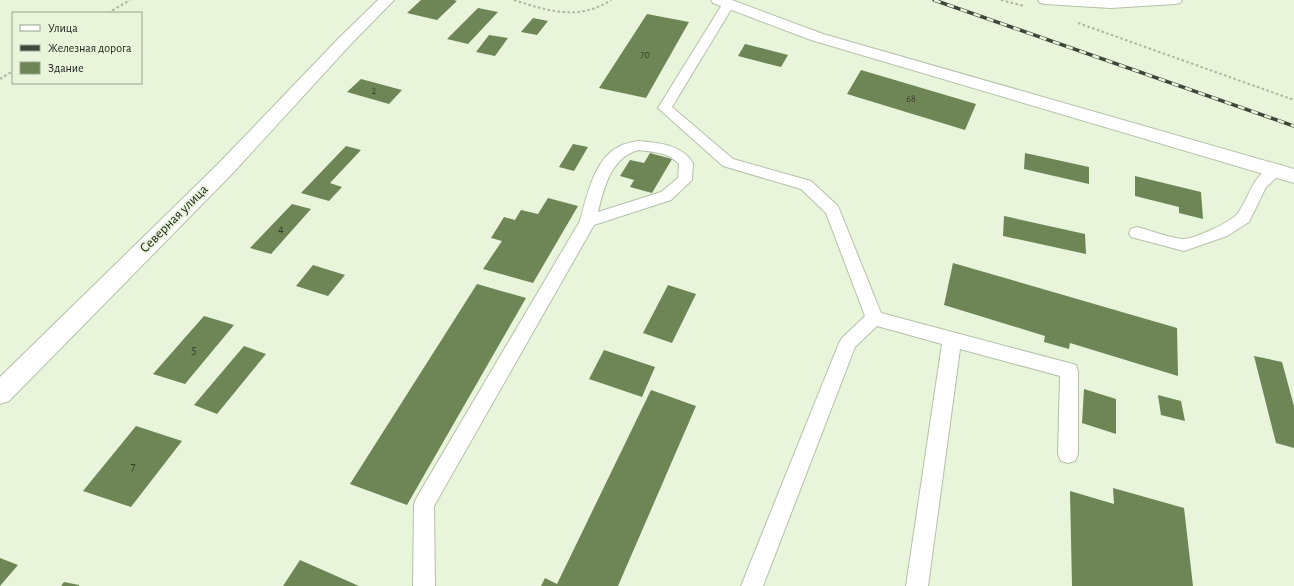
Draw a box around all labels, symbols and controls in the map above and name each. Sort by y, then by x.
legend [12,12,142,84]
text: Улица [48,22,78,34]
text: Железная дорога [48,42,132,54]
house number: 70 [640,50,650,60]
text: Здание [48,62,84,74]
house number: 2 [372,86,377,96]
house number: 68 [906,94,916,104]
street label: Северная улица [137,182,211,256]
house number: 4 [278,223,284,235]
house number: 5 [191,344,197,356]
house number: 7 [130,460,136,472]

